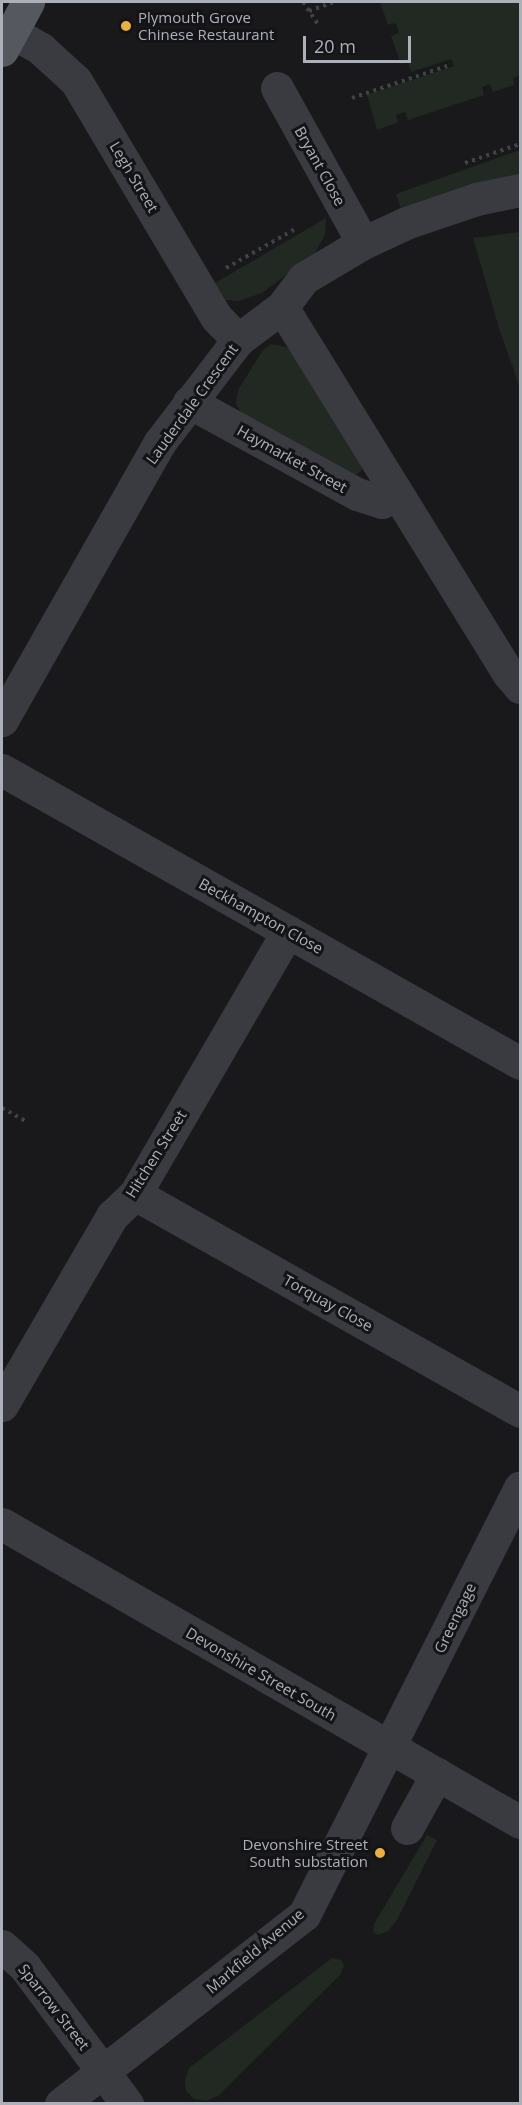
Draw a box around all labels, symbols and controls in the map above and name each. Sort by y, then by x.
place label: Plymouth Grove Chinese Restaurant [138,8,274,43]
marker: Plymouth Grove Chinese Restaurant [119,19,133,33]
scale bar [306,24,414,62]
text: 20 m [314,34,356,58]
street label: Bryant Close [291,123,349,209]
street label: Legh Street [106,138,162,216]
street label: Lauderdale Crescent [142,340,242,468]
street label: Haymarket Street [234,421,350,497]
street label: Beckhampton Close [196,874,326,958]
street label: Hitchen Street [122,1107,190,1201]
street label: Torquay Close [280,1271,376,1335]
street label: Greengage [430,1580,480,1656]
street label: Devonshire Street South [183,1624,339,1724]
place label: Devonshire Street South substation [242,1835,368,1870]
marker: Devonshire Street South substation [373,1846,387,1860]
street label: Markfield Avenue [202,1905,308,1997]
street label: Sparrow Street [15,1960,93,2054]

